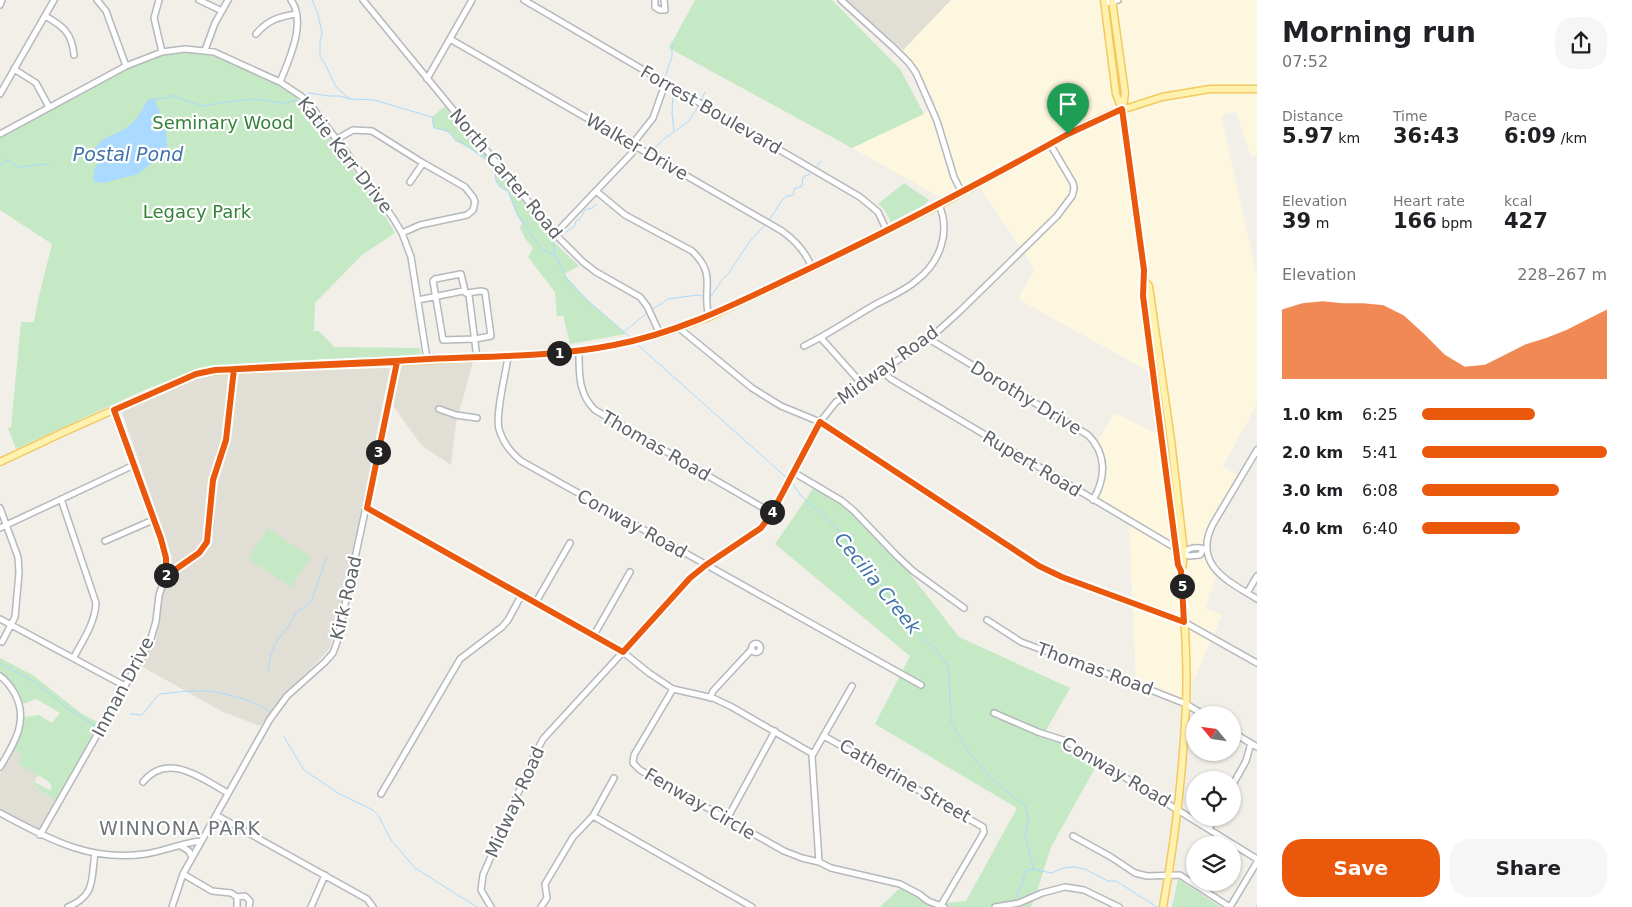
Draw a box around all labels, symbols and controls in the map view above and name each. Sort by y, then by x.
text: Morning run [1282,16,1476,49]
button: share [1555,17,1607,69]
text: 07:52 [1282,52,1328,71]
street label: Forrest Boulevard [637,61,785,158]
pin [1047,83,1089,134]
icon: arrive [1054,90,1082,118]
street label: Katie Kerr Drive [294,92,397,217]
street label: North Carter Road [446,104,567,243]
text: Distance [1282,108,1343,124]
text: Time [1393,108,1427,124]
text: Pace [1504,108,1537,124]
street label: Walker Drive [582,109,692,184]
park label: Seminary Wood [152,112,294,133]
text: 5.97 [1282,124,1334,148]
text: 36:43 [1393,124,1460,148]
text: 6:09 [1504,124,1556,148]
text: km [1334,130,1360,146]
text: /km [1556,130,1587,146]
water label: Postal Pond [73,143,184,165]
text: Elevation [1282,193,1347,209]
text: Heart rate [1393,193,1465,209]
text: kcal [1504,193,1532,209]
park label: Legacy Park [143,201,252,222]
text: 39 [1282,209,1311,233]
text: 166 [1393,209,1437,233]
text: 427 [1504,209,1548,233]
text: m [1311,215,1329,231]
text: bpm [1437,215,1473,231]
text: Elevation [1282,265,1356,284]
text: 228–267 m [1517,265,1607,284]
street label: Midway Road [833,321,942,408]
pin: 1 [546,340,572,366]
text: 1 [555,345,564,361]
street label: Dorothy Drive [967,356,1086,439]
street label: Thomas Road [597,405,714,485]
text: 1.0 km [1282,405,1343,424]
text: 6:25 [1362,405,1398,424]
street label: Rupert Road [979,426,1085,501]
pin: 3 [366,440,390,464]
text: 2.0 km [1282,443,1343,462]
text: 5:41 [1362,443,1398,462]
text: 3 [374,444,383,460]
text: 3.0 km [1282,481,1343,500]
text: 6:08 [1362,481,1398,500]
street label: Conway Road [574,485,691,562]
pin: 4 [760,500,784,524]
text: 4 [768,504,777,520]
text: 4.0 km [1282,519,1343,538]
text: 6:40 [1362,519,1398,538]
water label: Cecilia Creek [830,528,926,639]
street label: Kirk Road [326,554,365,642]
pin: 2 [154,562,178,588]
text: 2 [162,567,171,583]
pin: 5 [1170,574,1194,598]
text: 5 [1178,578,1187,594]
street label: Inman Drive [87,633,158,740]
street label: Thomas Road [1033,637,1156,699]
north arrow [1186,706,1241,761]
map controls [1186,706,1241,891]
street label: Conway Road [1058,732,1174,811]
street label: Catherine Street [836,734,975,827]
street label: Midway Road [481,743,548,861]
street label: Fenway Circle [641,763,759,844]
button: locate [1186,771,1241,826]
district label: WINNONA PARK [99,817,261,839]
button: layers [1186,836,1241,891]
button: Save [1282,839,1440,897]
button: Share [1450,839,1607,897]

